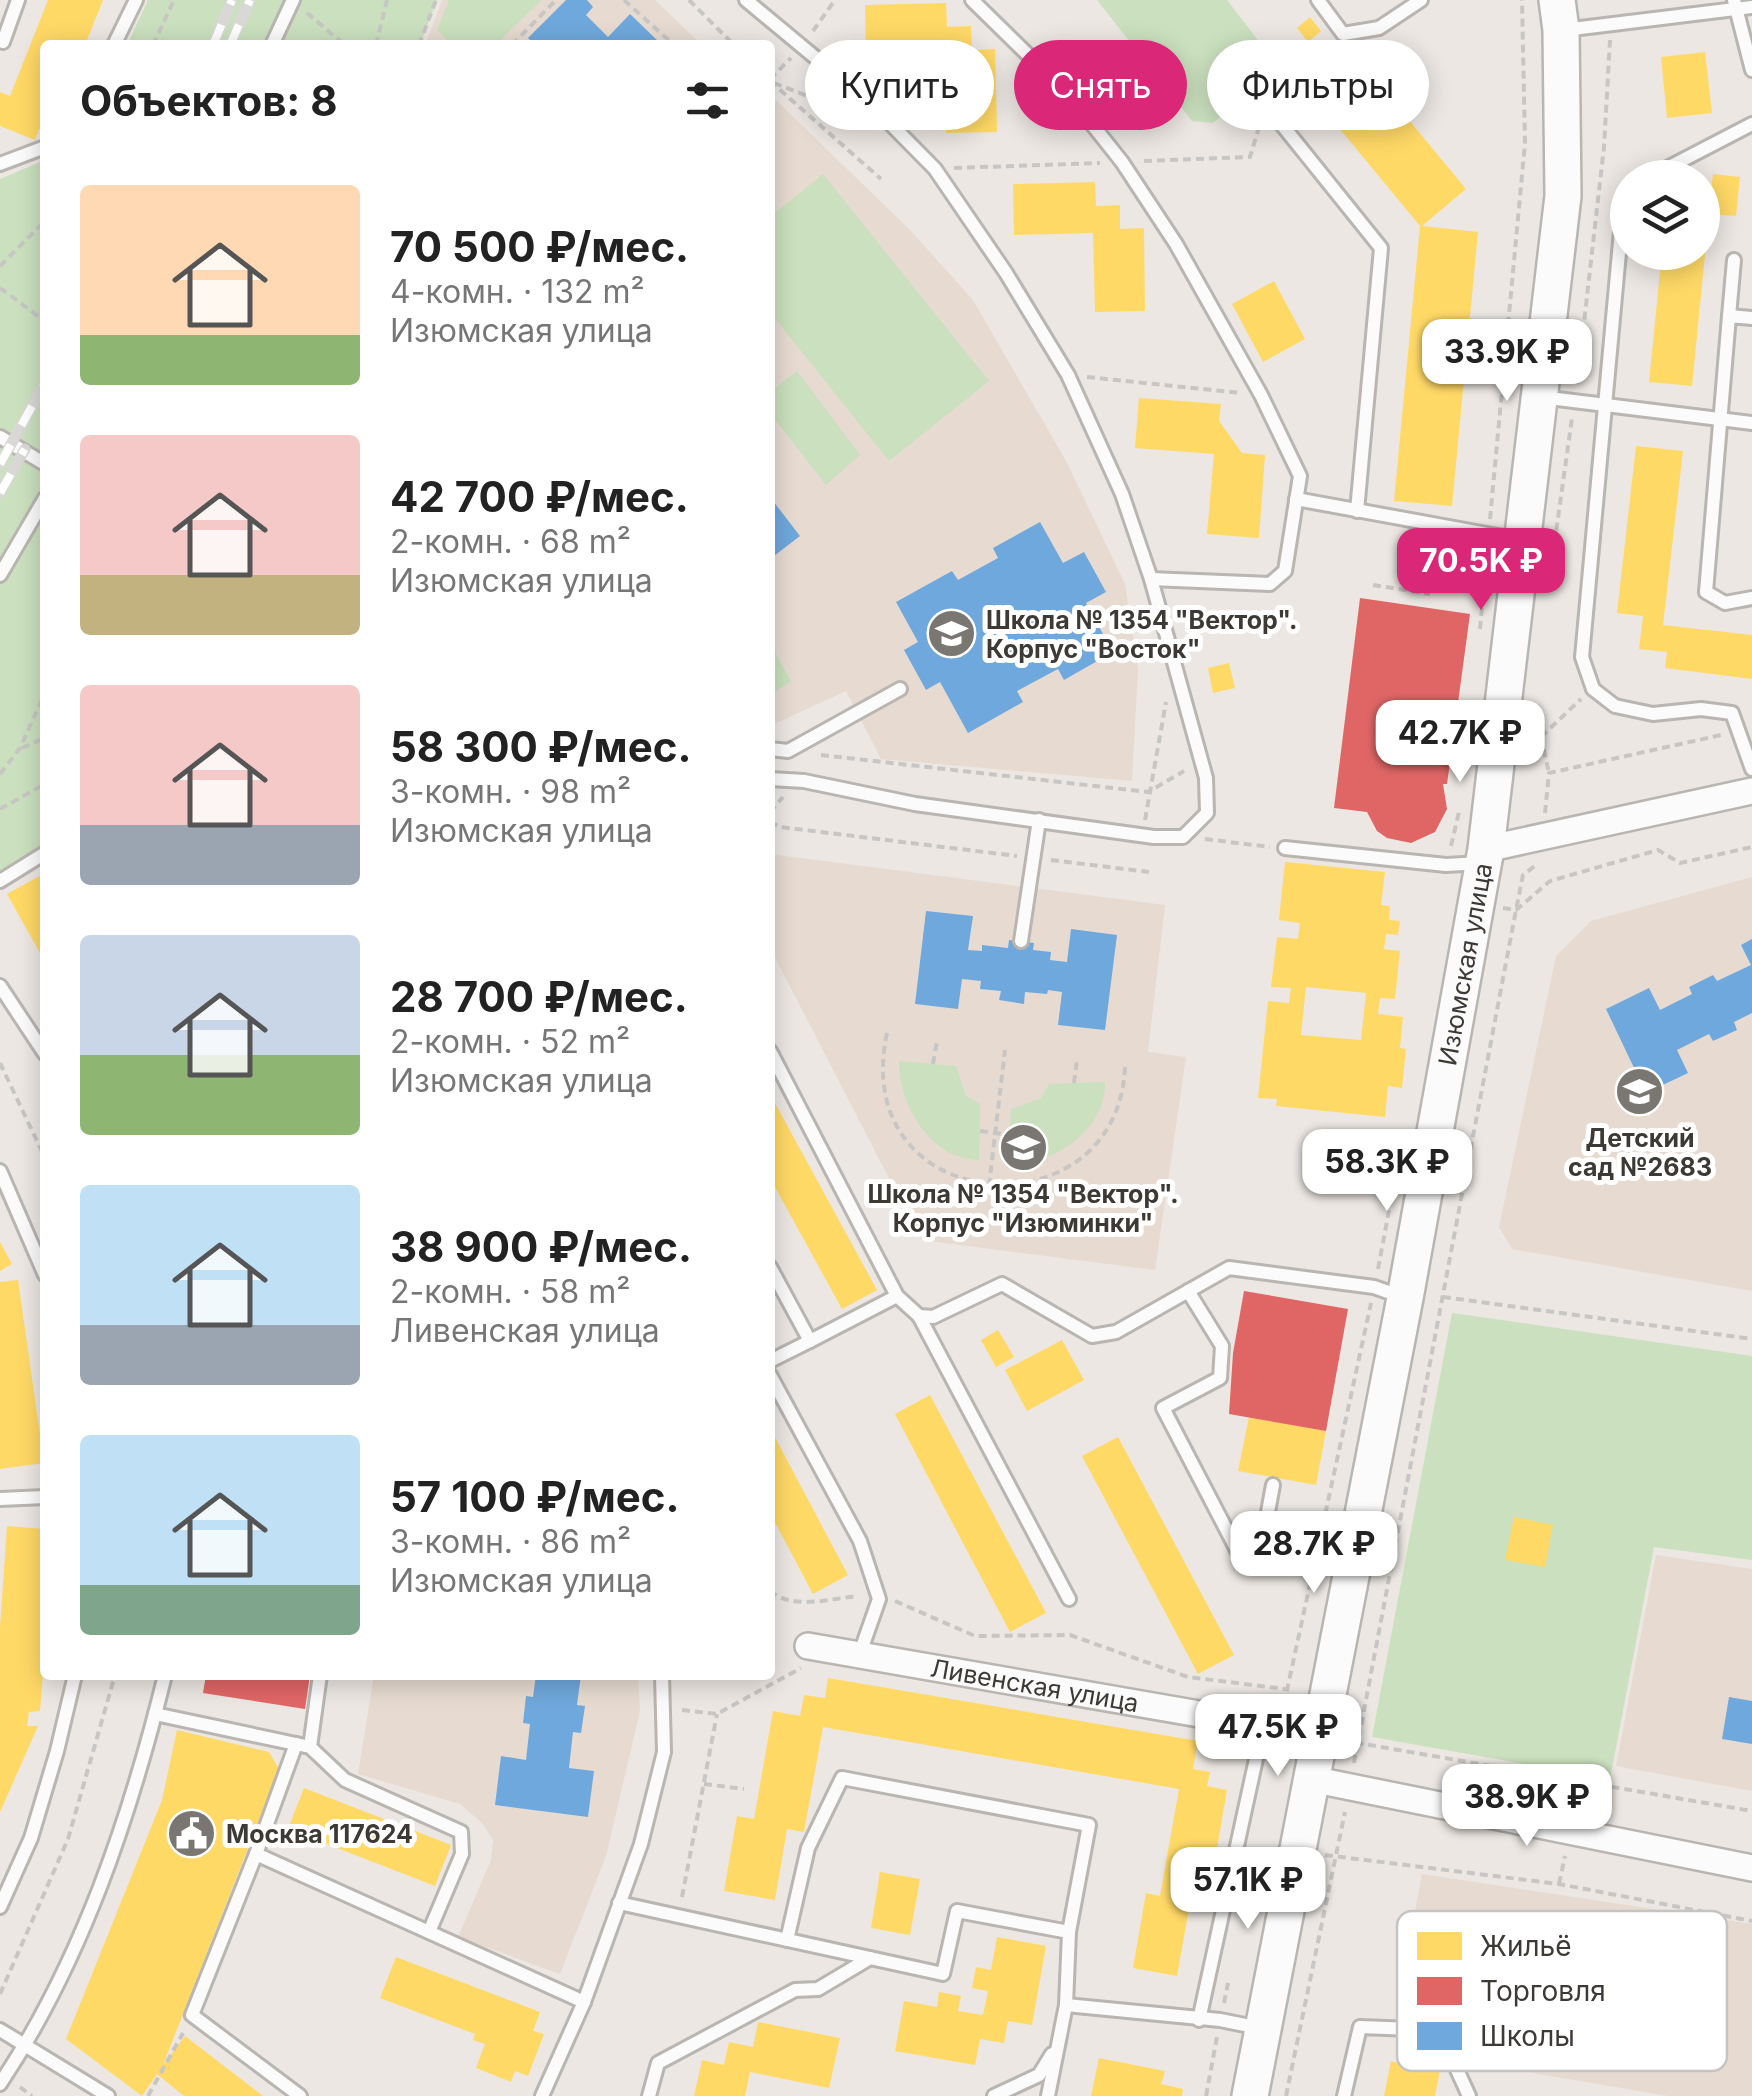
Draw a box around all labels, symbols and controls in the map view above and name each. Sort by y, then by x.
chip: Купить [805,40,994,130]
chip: Снять [1014,40,1187,130]
chip: Фильтры [1207,40,1429,130]
icon: filters [680,73,735,128]
text: Объектов: 8 [80,75,338,126]
map controls [1610,160,1720,270]
button: layers [1610,160,1720,270]
text: 70 500 ₽/мес. [390,221,689,272]
icon: home [160,225,280,345]
text: 4-комн. · 132 m² [390,272,645,311]
text: Изюмская улица [390,311,653,350]
pin: 33.9K ₽ [1415,319,1599,404]
text: 33.9K ₽ [1444,332,1570,371]
text: 42 700 ₽/мес. [390,471,689,522]
icon: home [160,475,280,595]
text: 2-комн. · 68 m² [390,522,631,561]
pin: 70.5K ₽ [1389,528,1573,613]
text: 70.5K ₽ [1419,541,1543,580]
text: Изюмская улица [390,561,653,600]
place label: Школа № 1354 "Вектор". Корпус "Восток" [986,605,1297,664]
school or university icon: Школа № 1354 "Вектор". Корпус "Восток" [925,608,977,660]
pin: 42.7K ₽ [1368,700,1552,785]
text: 42.7K ₽ [1398,713,1522,752]
text: 58 300 ₽/мес. [390,721,692,772]
icon: home [160,725,280,845]
text: 3-комн. · 98 m² [390,772,631,811]
text: Изюмская улица [390,811,653,850]
street label: Изюмская улица [1432,861,1498,1068]
text: 28 700 ₽/мес. [390,971,688,1022]
icon: home [160,975,280,1095]
text: 2-комн. · 52 m² [390,1022,630,1061]
text: Изюмская улица [390,1061,653,1100]
school or university icon: Детский сад №2683 [1614,1066,1666,1118]
school or university icon: Школа № 1354 "Вектор". Корпус "Изюминки" [997,1122,1049,1174]
place label: Детский сад №2683 [1568,1123,1712,1182]
pin: 58.3K ₽ [1295,1129,1479,1214]
text: 58.3K ₽ [1324,1142,1450,1181]
place label: Школа № 1354 "Вектор". Корпус "Изюминки" [867,1179,1179,1238]
text: 38 900 ₽/мес. [390,1221,692,1272]
icon: home [160,1225,280,1345]
text: 2-комн. · 58 m² [390,1272,630,1311]
text: Ливенская улица [390,1311,660,1350]
text: 57 100 ₽/мес. [390,1471,680,1522]
icon: home [160,1475,280,1595]
pin: 28.7K ₽ [1222,1511,1406,1596]
text: 3-комн. · 86 m² [390,1522,631,1561]
text: 28.7K ₽ [1252,1524,1376,1563]
text: Изюмская улица [390,1561,653,1600]
street label: Ливенская улица [928,1653,1141,1718]
pin: 47.5K ₽ [1186,1694,1370,1779]
text: 47.5K ₽ [1217,1707,1339,1746]
pin: 38.9K ₽ [1435,1764,1619,1849]
text: 38.9K ₽ [1464,1777,1590,1816]
public building icon: Москва 117624 [165,1808,217,1860]
place label: Москва 117624 [226,1819,413,1849]
pin: 57.1K ₽ [1156,1847,1340,1932]
text: 57.1K ₽ [1193,1860,1303,1899]
legend [1397,1911,1727,2071]
text: Жильё [1480,1929,1572,1963]
text: Торговля [1480,1974,1606,2008]
text: Школы [1480,2019,1575,2053]

